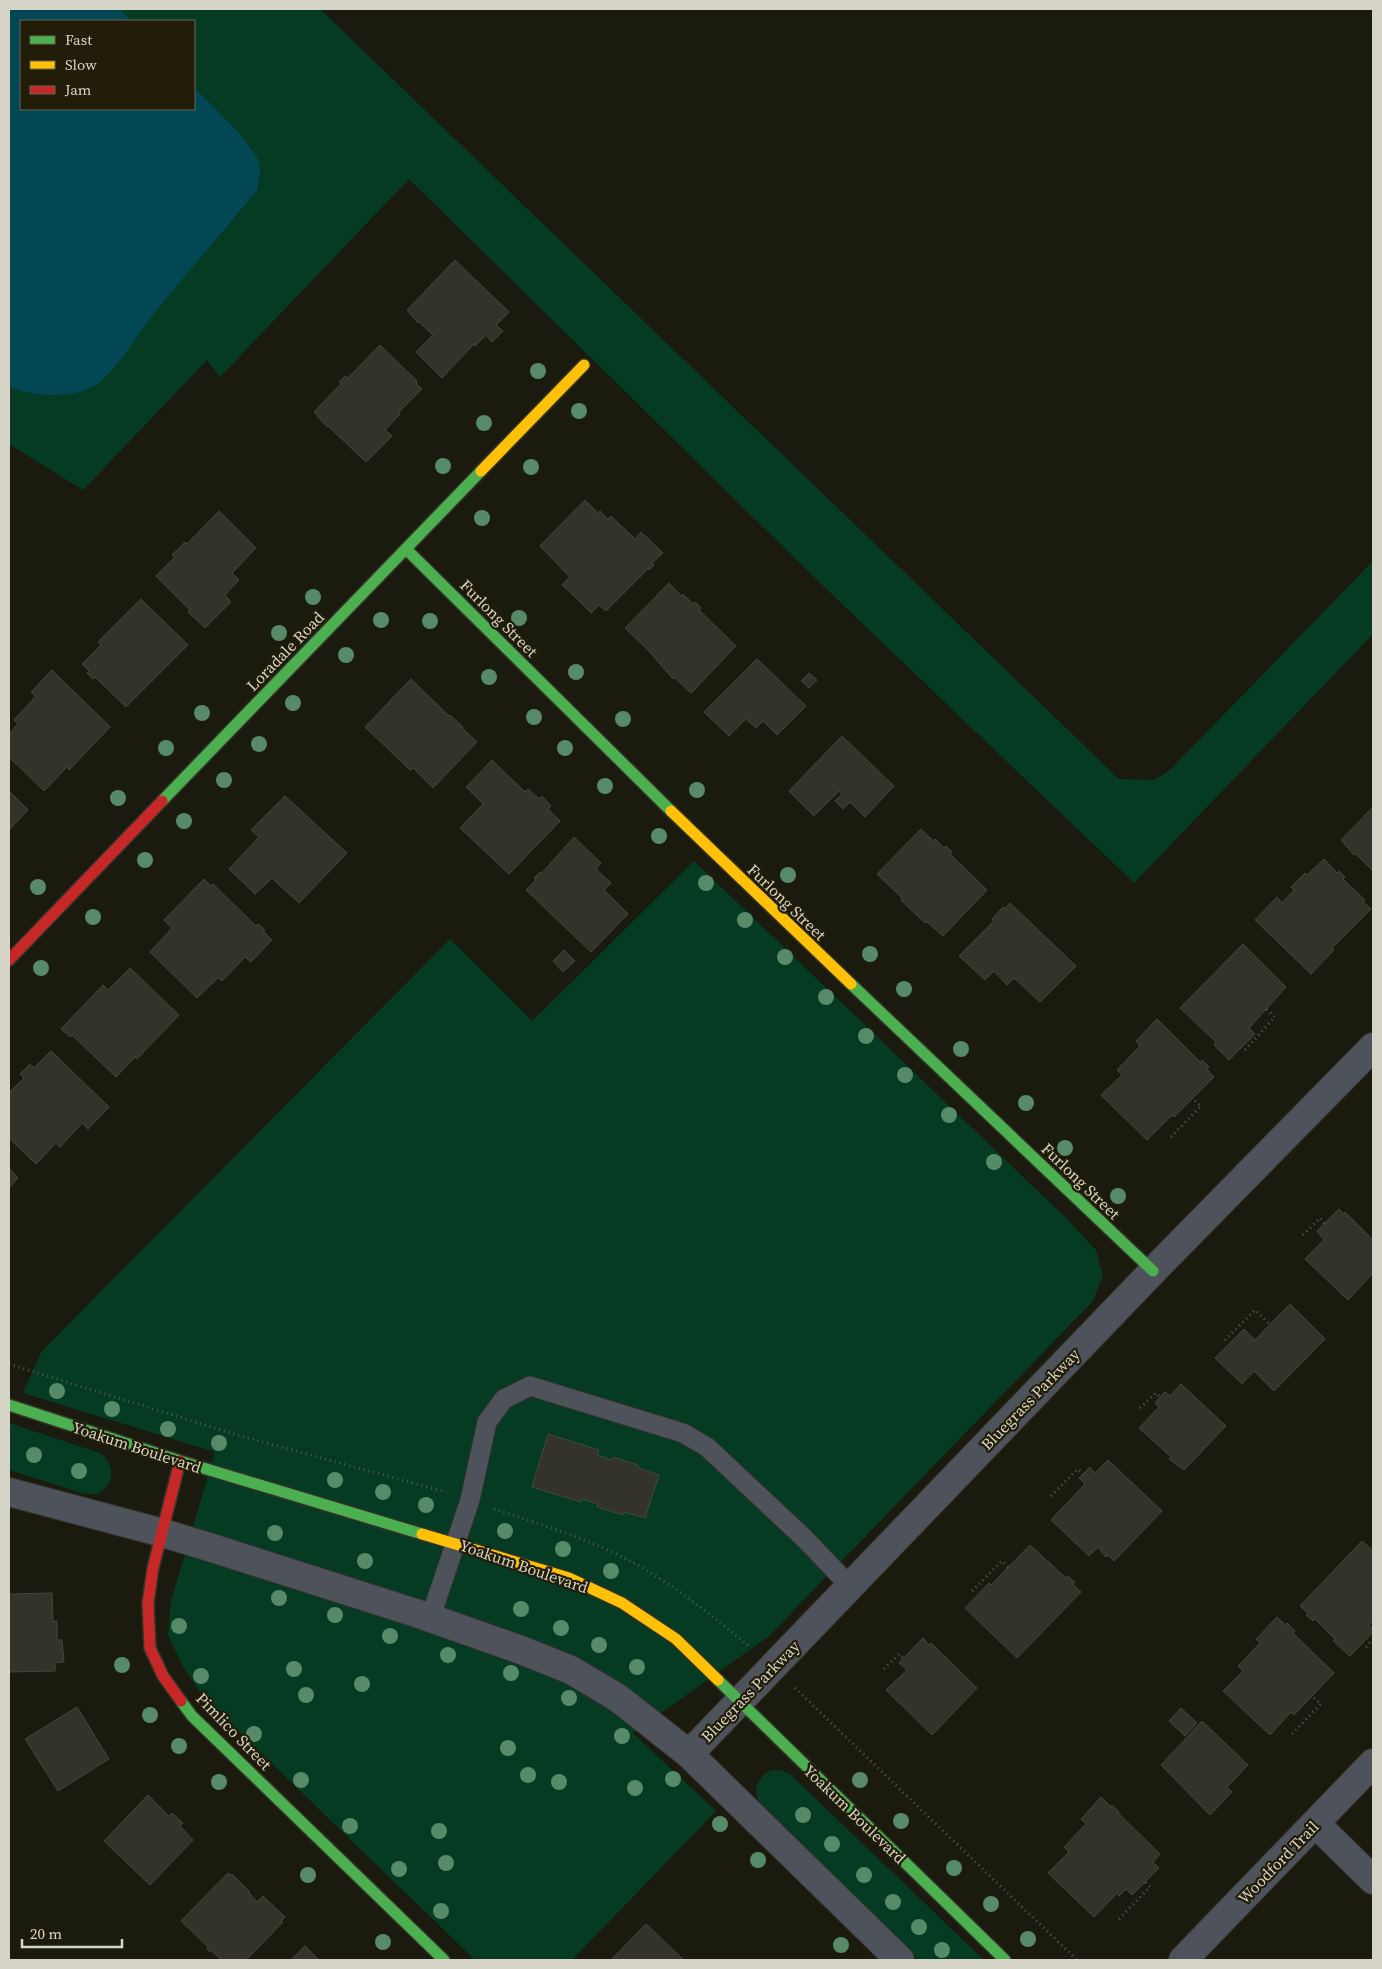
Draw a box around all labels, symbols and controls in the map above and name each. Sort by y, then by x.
legend [20,20,195,110]
text: Fast [65,29,92,50]
text: Slow [65,54,97,75]
text: Jam [64,79,92,100]
street label: Furlong Street [455,574,543,662]
street label: Loradale Road [241,606,329,696]
street label: Furlong Street [743,859,832,946]
street label: Furlong Street [1037,1138,1126,1225]
street label: Bluegrass Parkway [976,1343,1085,1455]
street label: Yoakum Boulevard [70,1416,204,1478]
street label: Yoakum Boulevard [457,1534,591,1598]
street label: Bluegrass Parkway [696,1635,805,1747]
street label: Pimlico Street [191,1687,277,1775]
street label: Yoakum Boulevard [799,1759,911,1869]
street label: Woodford Trail [1233,1815,1323,1908]
scale bar [22,1916,122,1948]
text: 20 m [30,1923,62,1944]

